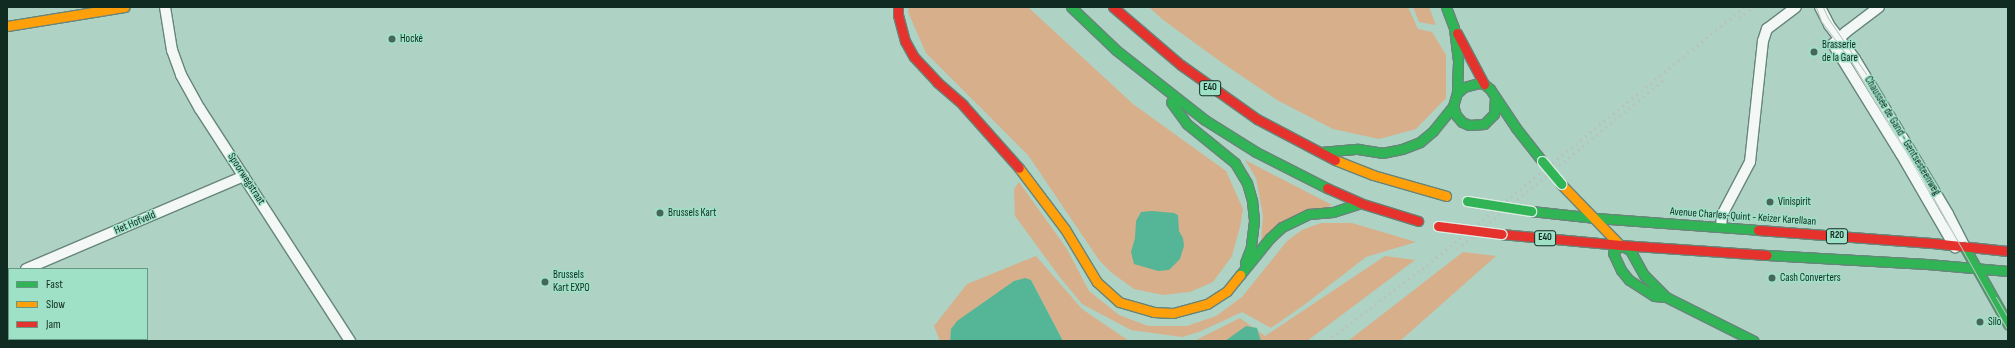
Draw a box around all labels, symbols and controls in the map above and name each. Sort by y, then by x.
place label: Hocké [400,32,423,46]
marker: Hocké [387,34,397,44]
place label: Brasserie de la Gare [1822,39,1858,65]
marker: Brasserie de la Gare [1809,47,1819,57]
street label: Chaussée de Gand - Gentsesteenweg [1861,74,1943,198]
road number: E40 [1199,80,1221,96]
street label: Spoorwegstraat [224,151,268,207]
place label: Vinispirit [1778,195,1811,209]
marker: Vinispirit [1765,197,1775,207]
street label: Avenue Charles-Quint - Keizer Karellaan [1669,205,1817,229]
place label: Brussels Kart [668,206,716,220]
street label: Het Hofveld [112,208,158,238]
marker: Brussels Kart [655,208,665,218]
road number: R20 [1825,228,1849,244]
road number: E40 [1534,230,1556,246]
legend [8,268,148,340]
place label: Brussels Kart EXPO [553,269,590,295]
place label: Cash Converters [1780,271,1841,285]
marker: Cash Converters [1767,273,1777,283]
text: Fast [46,277,63,292]
marker: Brussels Kart EXPO [540,277,550,287]
text: Slow [46,297,65,312]
place label: Silo [1988,315,2001,329]
text: Jam [46,317,61,332]
marker: Silo [1975,317,1985,327]

